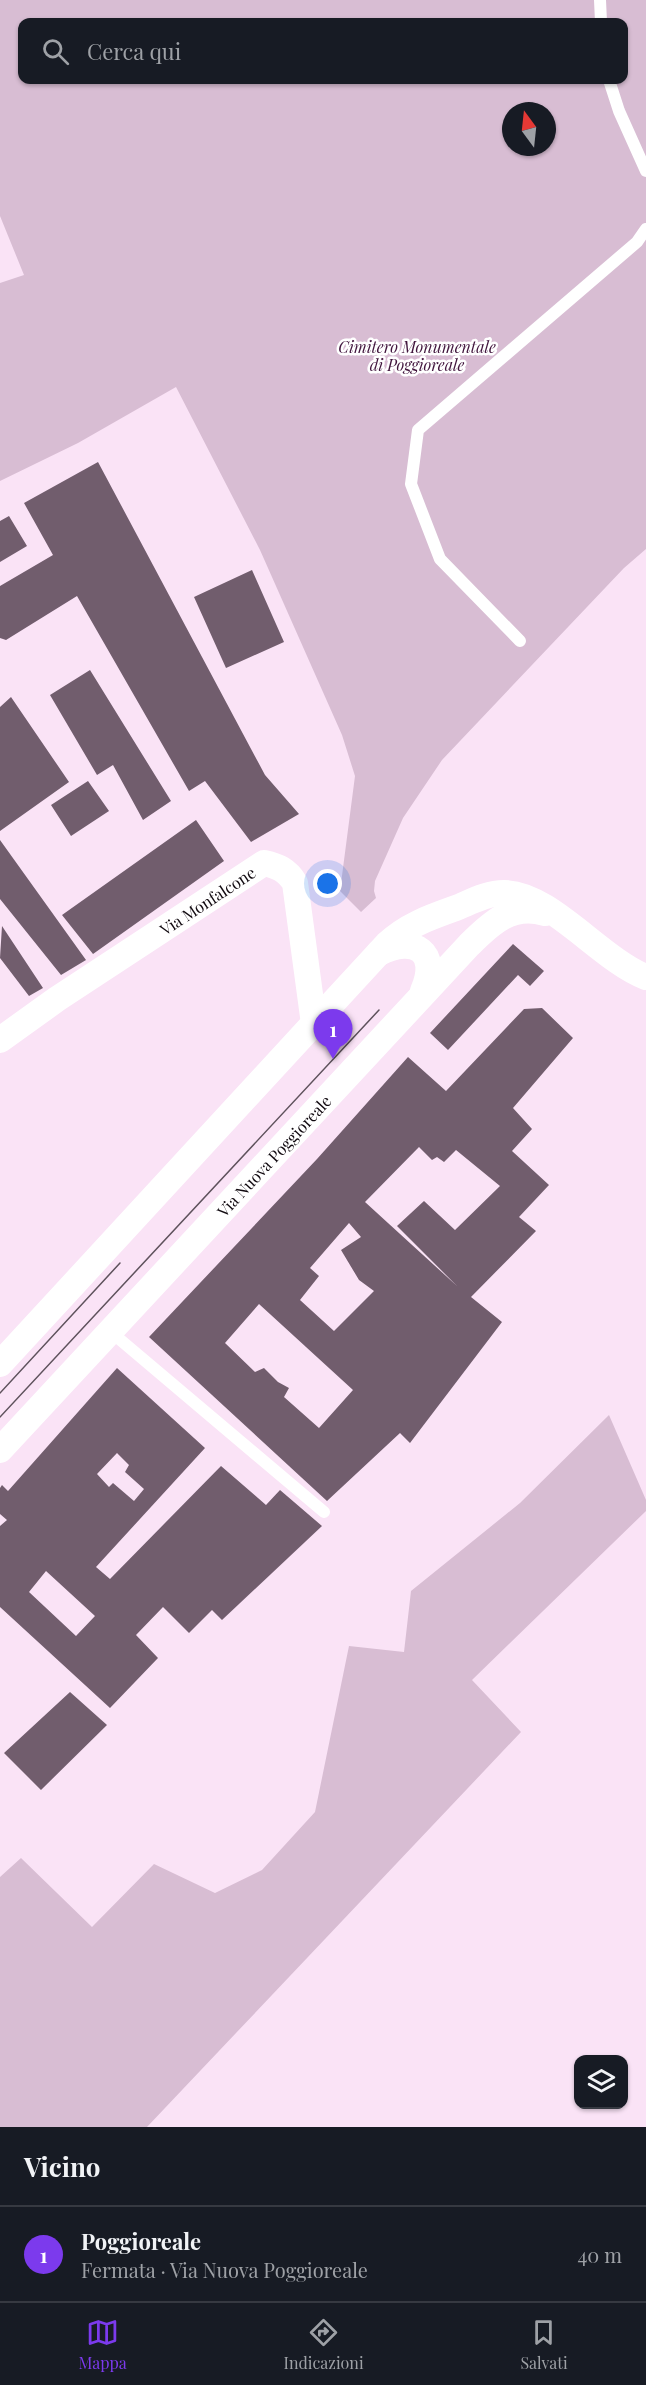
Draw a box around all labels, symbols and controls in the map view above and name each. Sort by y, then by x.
search box [18,18,628,84]
icon: search [39,35,72,68]
text: Cerca qui [87,36,181,66]
north arrow [502,102,556,156]
park label: Cimitero Monumentale di Poggioreale [338,336,496,375]
street label: Via Monfalcone [155,861,259,940]
your location [313,869,342,898]
pin: 1 [314,1010,352,1059]
street label: Via Nuova Poggioreale [211,1090,335,1221]
map controls [574,2055,628,2109]
button: layers [574,2055,628,2109]
text: Vicino [24,2149,101,2184]
text: Poggioreale [81,2226,201,2256]
text: 1 [40,2241,47,2268]
text: 40 m [577,2241,622,2268]
text: Fermata · Via Nuova Poggioreale [81,2256,368,2283]
tab: Mappa [78,2316,127,2373]
tab: Indicazioni [284,2316,364,2373]
tab: Salvati [520,2316,568,2373]

